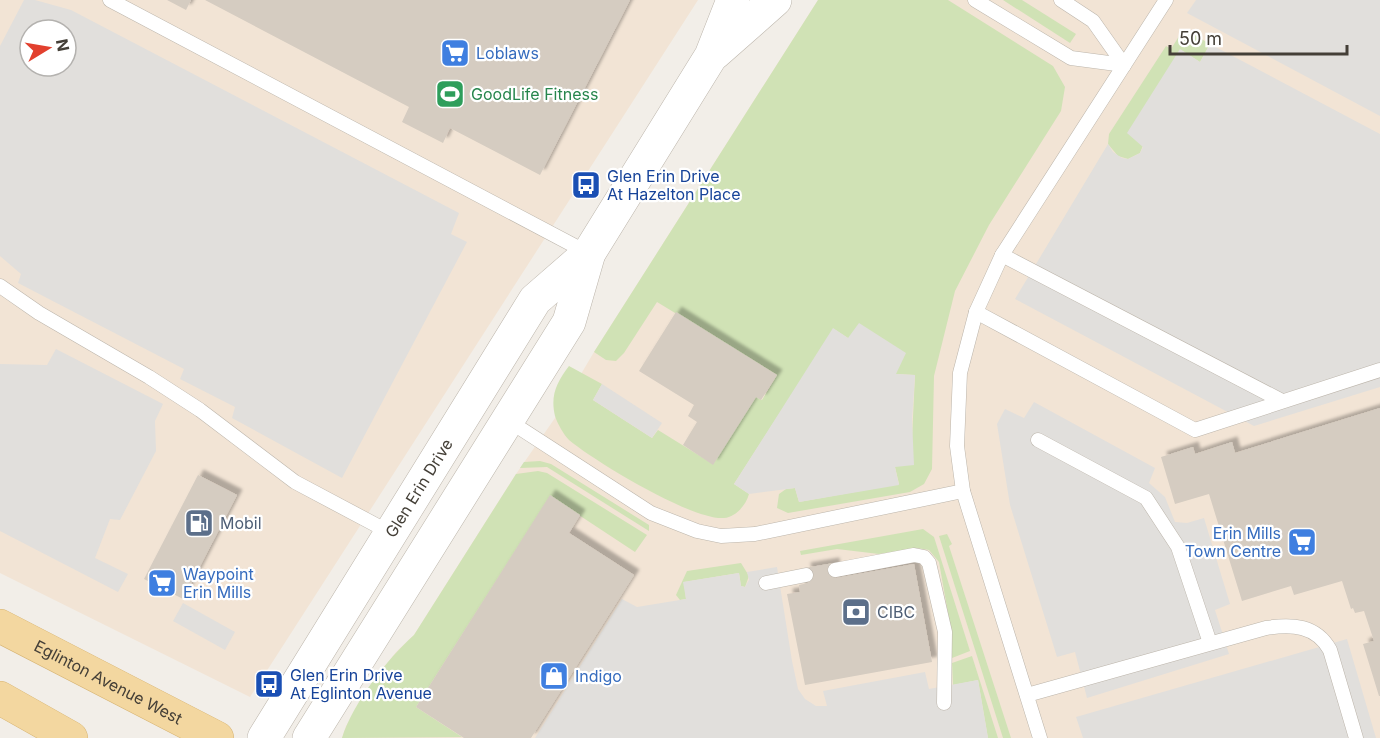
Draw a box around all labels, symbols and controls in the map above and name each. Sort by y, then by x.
north arrow [18,18,78,78]
scale bar [1170,18,1347,56]
text: 50 m [1179,28,1222,49]
text: N [52,37,74,53]
supermarket icon: Loblaws [439,37,471,69]
place label: Loblaws [476,43,539,63]
sports icon: GoodLife Fitness [434,78,466,110]
place label: GoodLife Fitness [471,84,598,104]
place label: Glen Erin Drive At Hazelton Place [607,166,741,204]
bus stop icon: Glen Erin Drive At Hazelton Place [570,169,602,201]
street label: Glen Erin Drive [381,435,457,541]
fuel station icon: Mobil [183,507,215,539]
place label: Mobil [220,513,262,533]
place label: Erin Mills Town Centre [1185,523,1281,561]
supermarket icon: Erin Mills Town Centre [1286,526,1318,558]
place label: Waypoint Erin Mills [183,564,254,602]
supermarket icon: Waypoint Erin Mills [146,567,178,599]
bank icon: CIBC [840,596,872,628]
place label: CIBC [877,602,915,622]
street label: Eglinton Avenue West [31,635,186,728]
shop icon: Indigo [538,660,570,692]
place label: Glen Erin Drive At Eglinton Avenue [290,665,432,703]
place label: Indigo [575,666,622,686]
bus stop icon: Glen Erin Drive At Eglinton Avenue [253,668,285,700]

